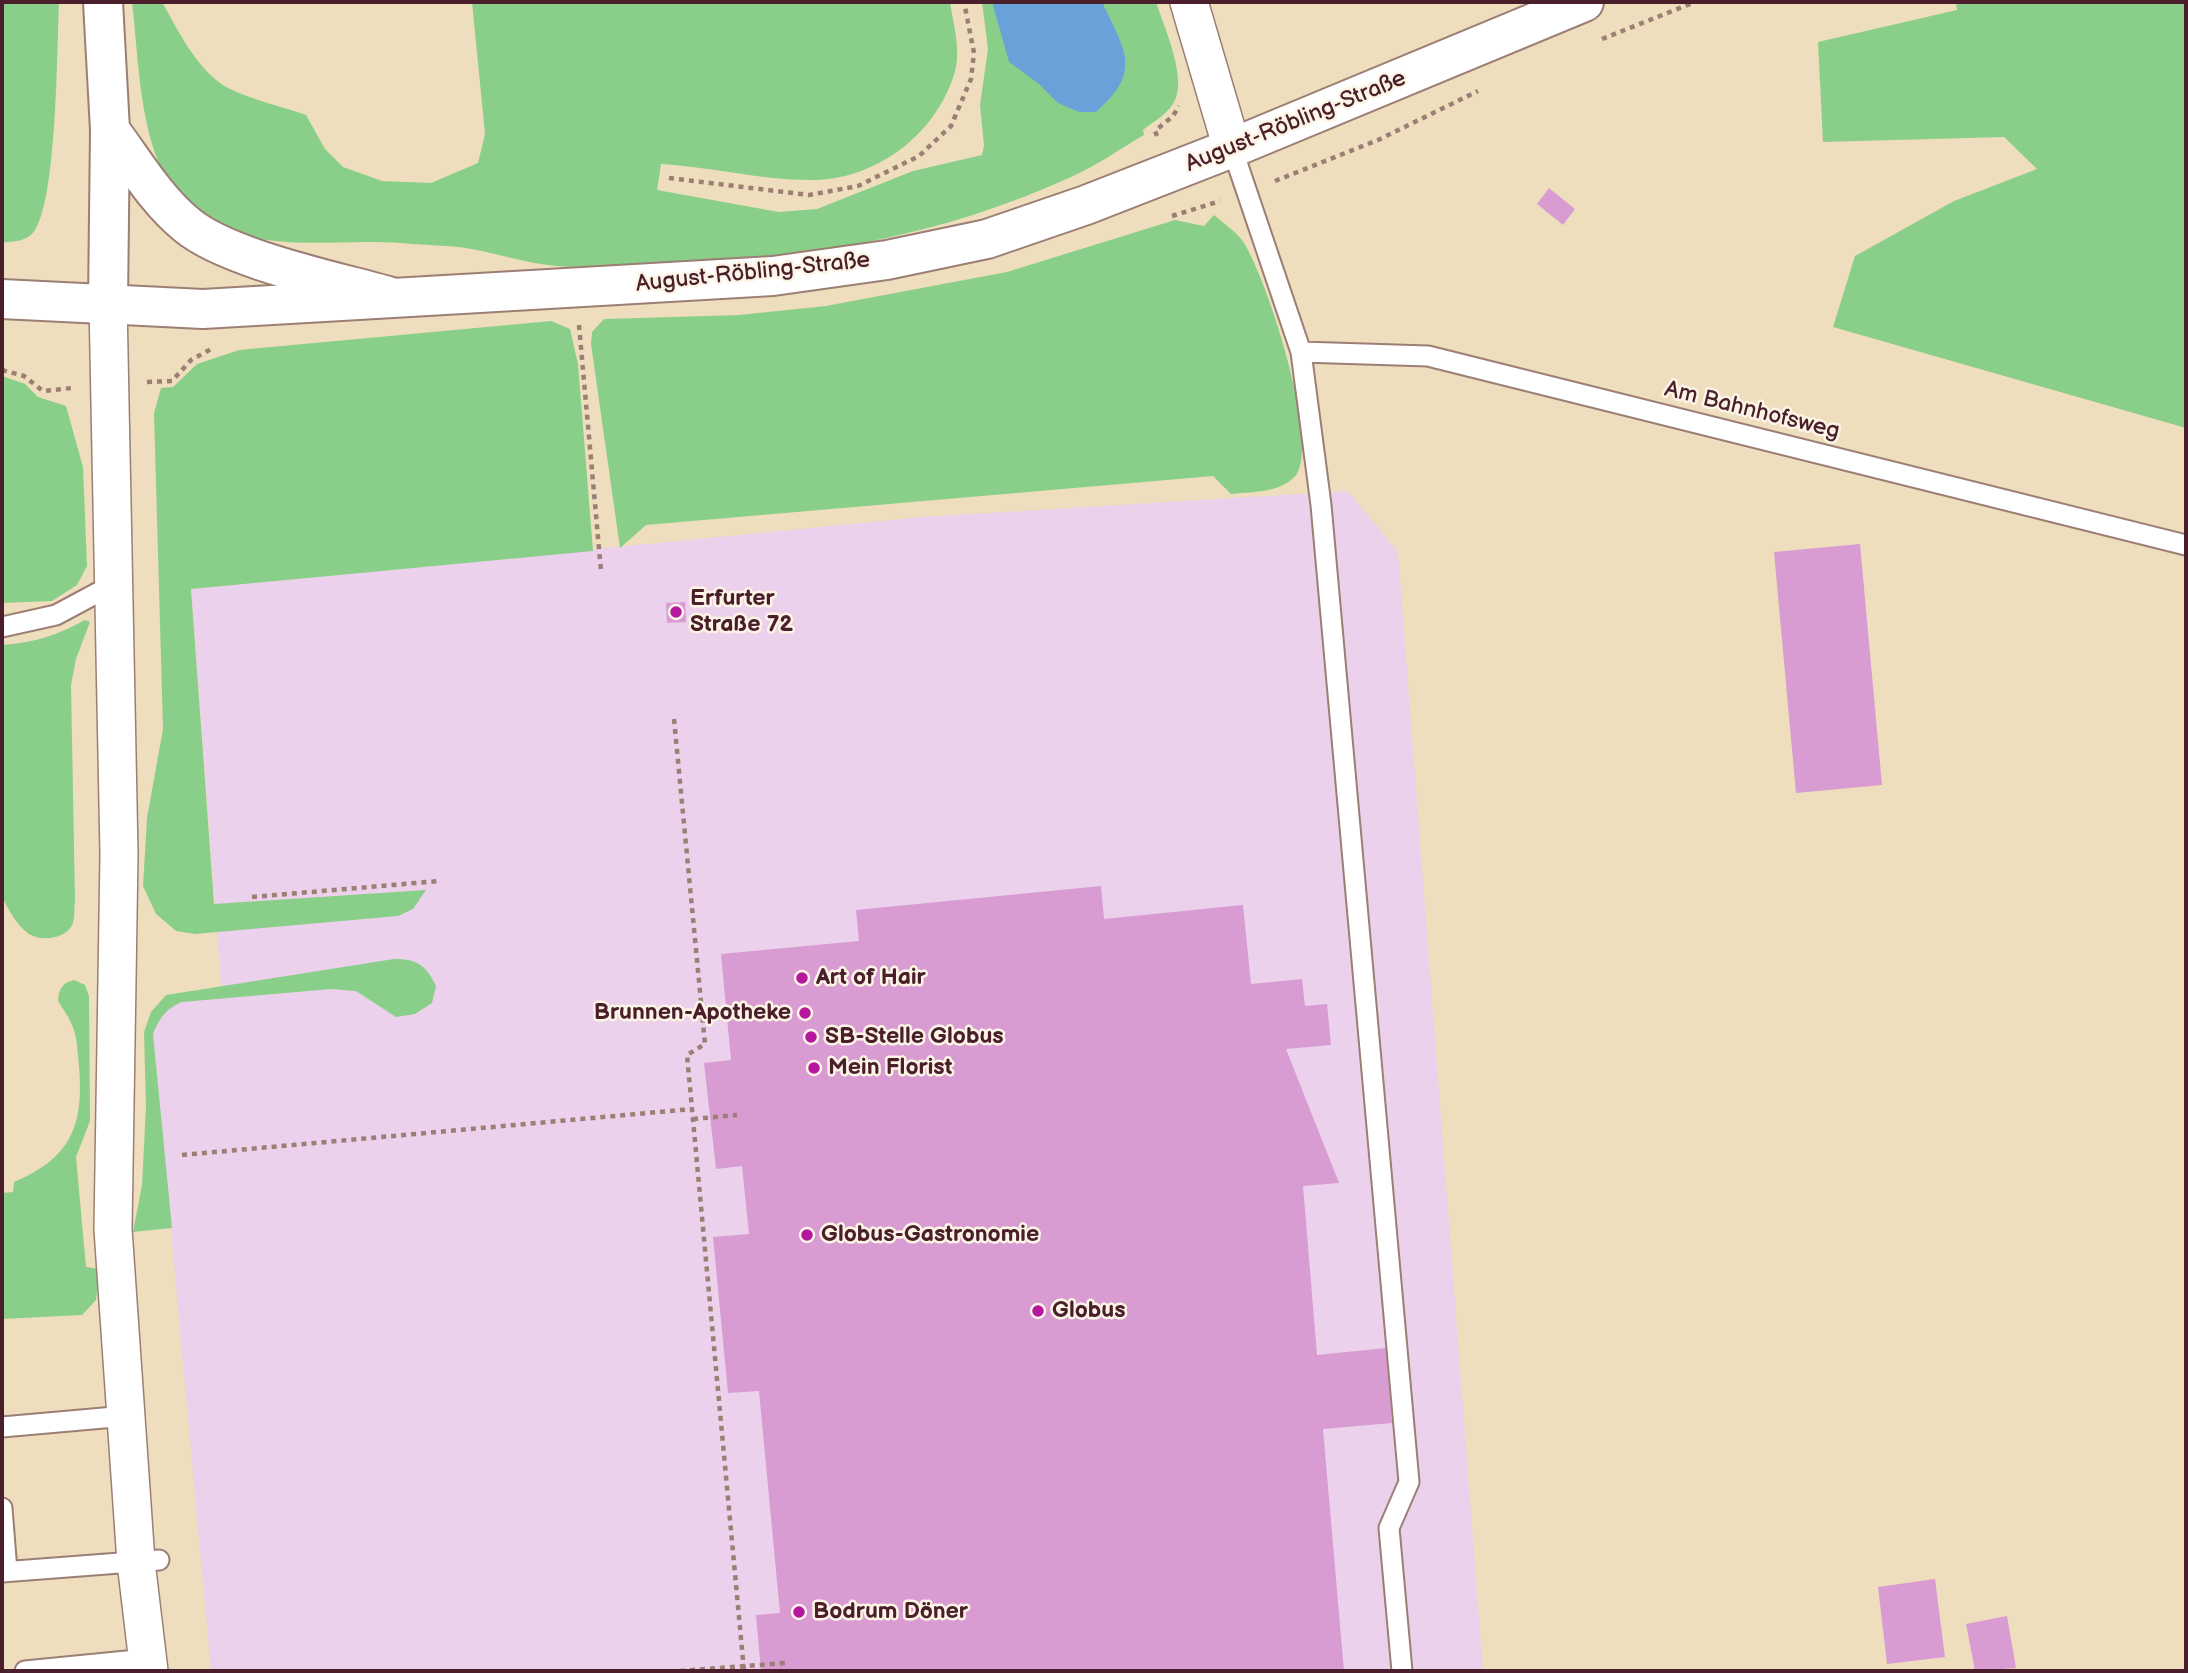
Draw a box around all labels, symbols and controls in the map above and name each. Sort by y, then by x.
street label: August-Röbling-Straße [1182,65,1410,179]
street label: August-Röbling-Straße [635,247,871,299]
street label: Am Bahnhofsweg [1662,376,1842,446]
place label: Erfurter Straße 72 [690,585,793,639]
marker: Erfurter Straße 72 [668,604,684,620]
place label: Art of Hair [816,964,926,992]
marker: Art of Hair [794,970,810,986]
place label: Brunnen-Apotheke [594,999,791,1027]
marker: Brunnen-Apotheke [797,1005,813,1021]
place label: SB-Stelle Globus [825,1023,1004,1051]
marker: SB-Stelle Globus [803,1029,819,1045]
place label: Mein Florist [828,1054,952,1082]
marker: Mein Florist [806,1060,822,1076]
place label: Globus-Gastronomie [821,1221,1039,1249]
marker: Globus-Gastronomie [799,1227,815,1243]
place label: Globus [1052,1297,1126,1325]
marker: Globus [1030,1303,1046,1319]
place label: Bodrum Döner [813,1598,968,1626]
marker: Bodrum Döner [791,1604,807,1620]

